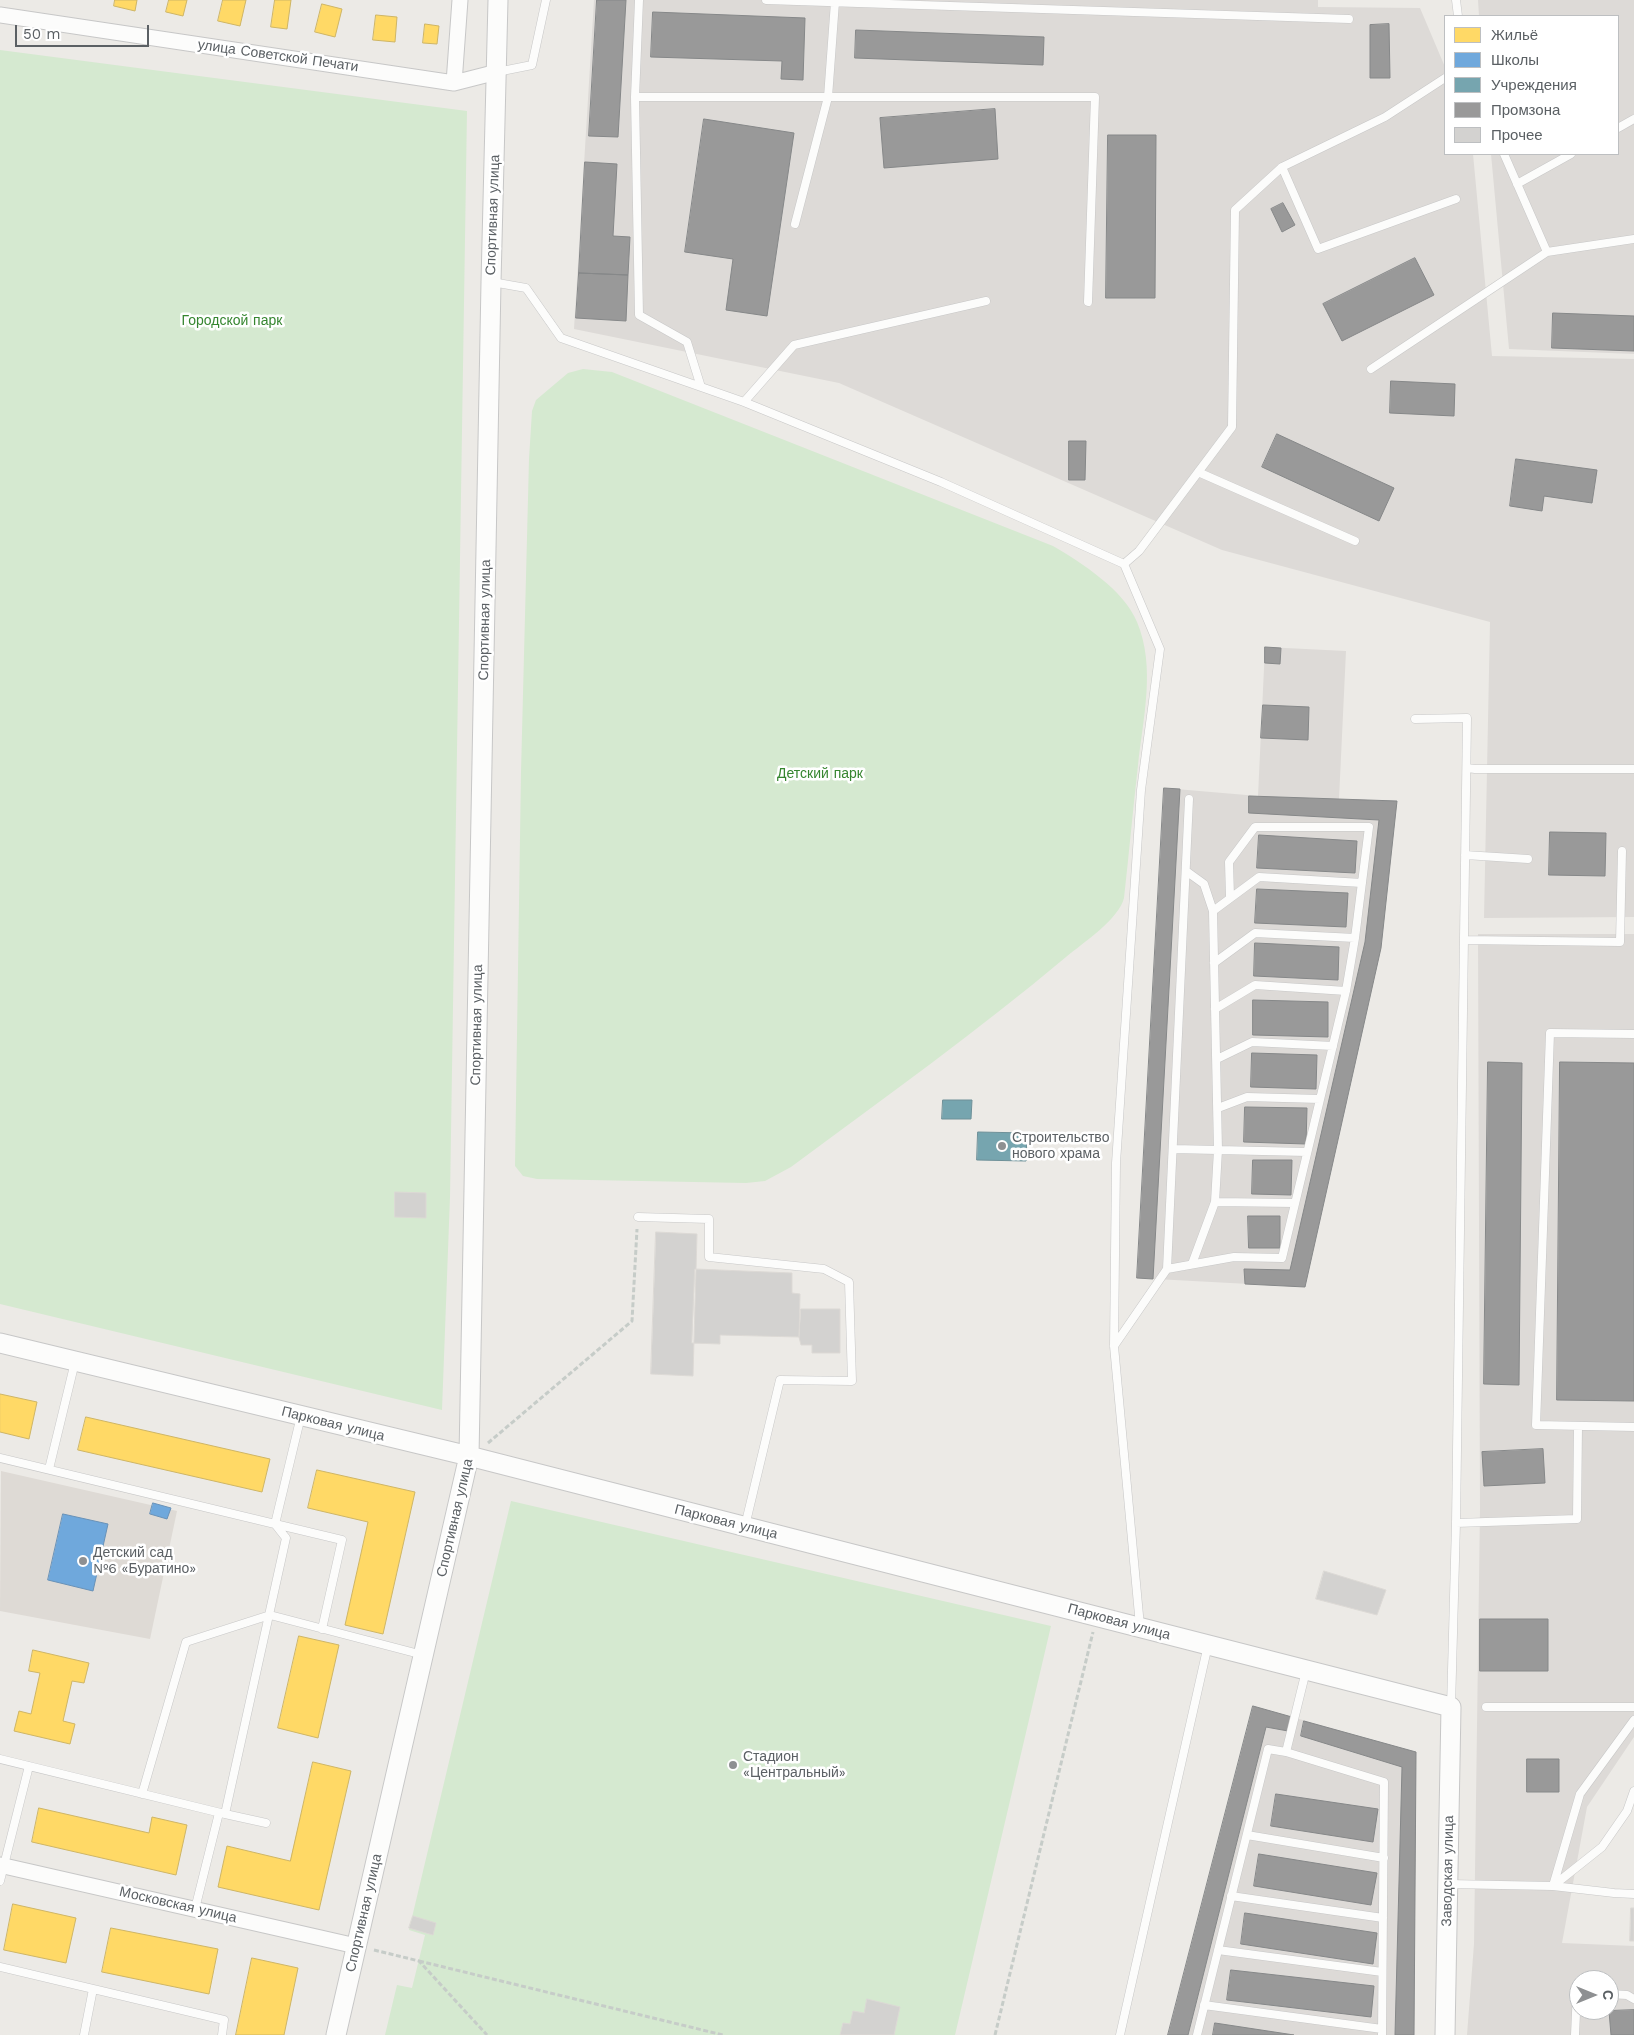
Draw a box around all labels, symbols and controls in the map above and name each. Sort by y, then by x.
scale bar [18,15,151,47]
legend [1444,15,1619,155]
text: 50 m [23,25,60,43]
text: Жильё [1491,26,1538,44]
street label: улица Советской Печати [197,36,359,76]
text: Школы [1491,51,1539,69]
text: Учреждения [1491,76,1577,94]
text: Промзона [1491,101,1560,119]
text: Прочее [1491,126,1543,144]
street label: Спортивная улица [482,154,504,276]
park label: Городской парк [182,313,282,329]
street label: Спортивная улица [476,559,494,681]
park label: Детский парк [777,766,863,782]
street label: Спортивная улица [468,964,486,1086]
place label: Строительство нового храма [1012,1130,1109,1162]
marker: Строительство нового храма [996,1140,1008,1152]
street label: Парковая улица [280,1403,386,1445]
street label: Спортивная улица [433,1457,477,1579]
street label: Парковая улица [673,1501,779,1543]
place label: Детский сад №6 «Буратино» [93,1545,196,1578]
marker: Детский сад №6 «Буратино» [77,1555,89,1567]
street label: Парковая улица [1066,1600,1172,1644]
place label: Стадион «Центральный» [743,1749,846,1781]
marker: Стадион «Центральный» [727,1759,739,1771]
street label: Заводская улица [1439,1815,1457,1927]
street label: Спортивная улица [342,1852,386,1974]
street label: Московская улица [118,1883,238,1927]
north arrow [1569,1970,1619,2020]
text: С [1600,1990,1616,2000]

